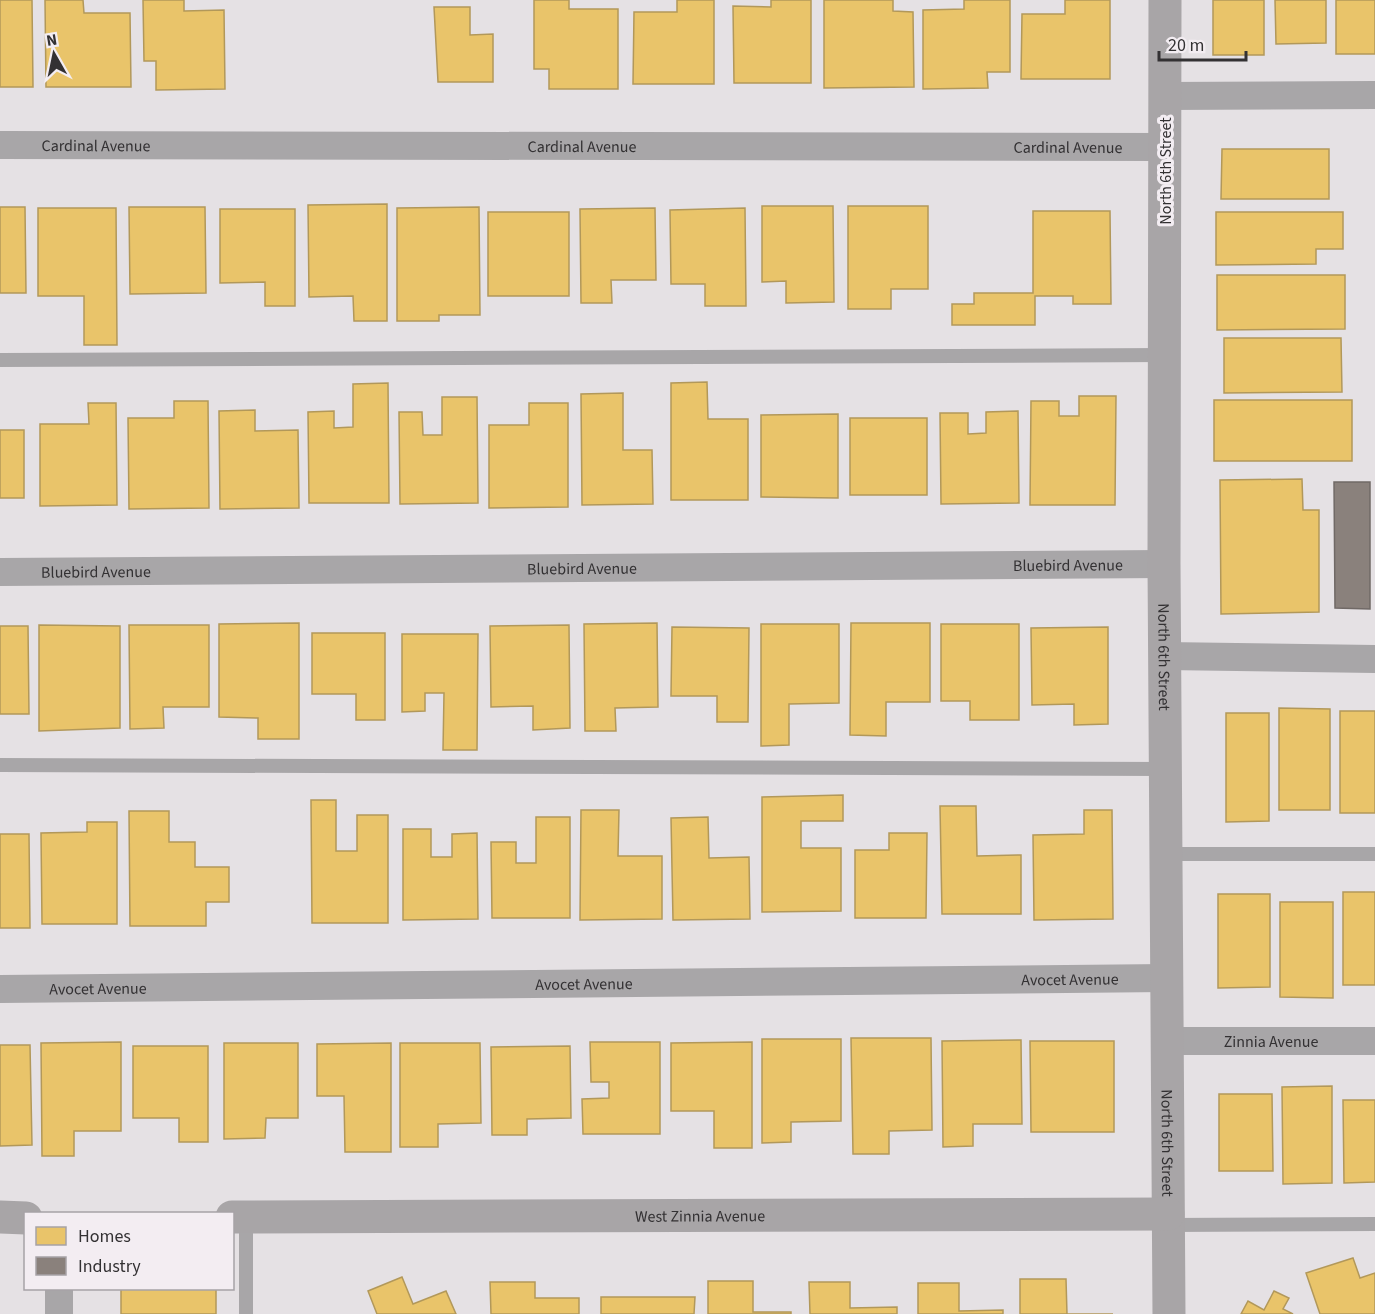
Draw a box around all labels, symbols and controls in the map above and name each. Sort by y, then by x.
north arrow [24,24,84,84]
scale bar [1159,24,1246,62]
text: N [45,28,59,52]
text: 20 m [1168,33,1204,58]
street label: North 6th Street [1155,117,1177,225]
street label: Cardinal Avenue [42,135,151,157]
street label: Cardinal Avenue [528,136,637,158]
street label: Cardinal Avenue [1014,137,1123,159]
street label: Bluebird Avenue [1013,554,1123,577]
street label: Bluebird Avenue [527,558,637,580]
street label: Bluebird Avenue [41,561,151,584]
street label: North 6th Street [1152,603,1175,711]
street label: Avocet Avenue [1021,968,1119,991]
street label: Avocet Avenue [535,973,633,996]
street label: Avocet Avenue [49,978,147,1001]
street label: Zinnia Avenue [1224,1031,1318,1053]
street label: North 6th Street [1156,1089,1178,1197]
street label: West Zinnia Avenue [635,1205,765,1228]
legend [24,1212,234,1290]
text: Homes [78,1224,131,1249]
text: Industry [78,1254,141,1279]

